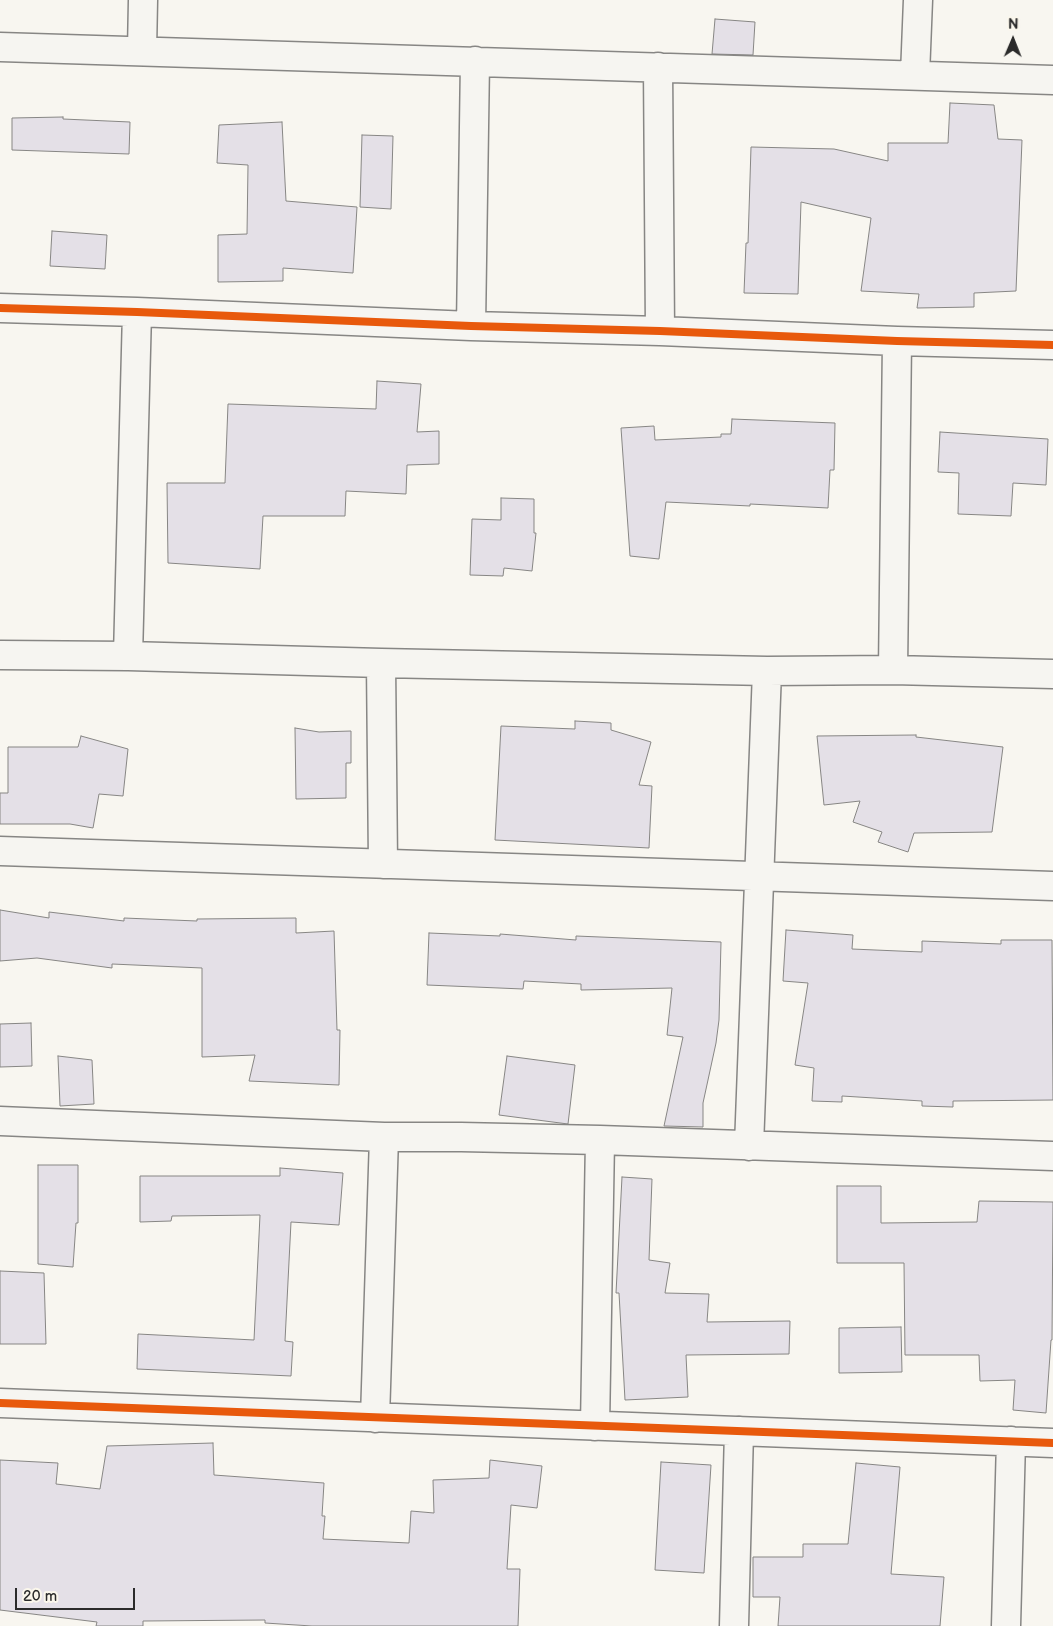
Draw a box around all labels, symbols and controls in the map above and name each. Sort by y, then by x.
north arrow [988,15,1038,65]
text: N [1008,16,1019,33]
scale bar [18,1578,138,1610]
text: 20 m [23,1587,57,1606]

